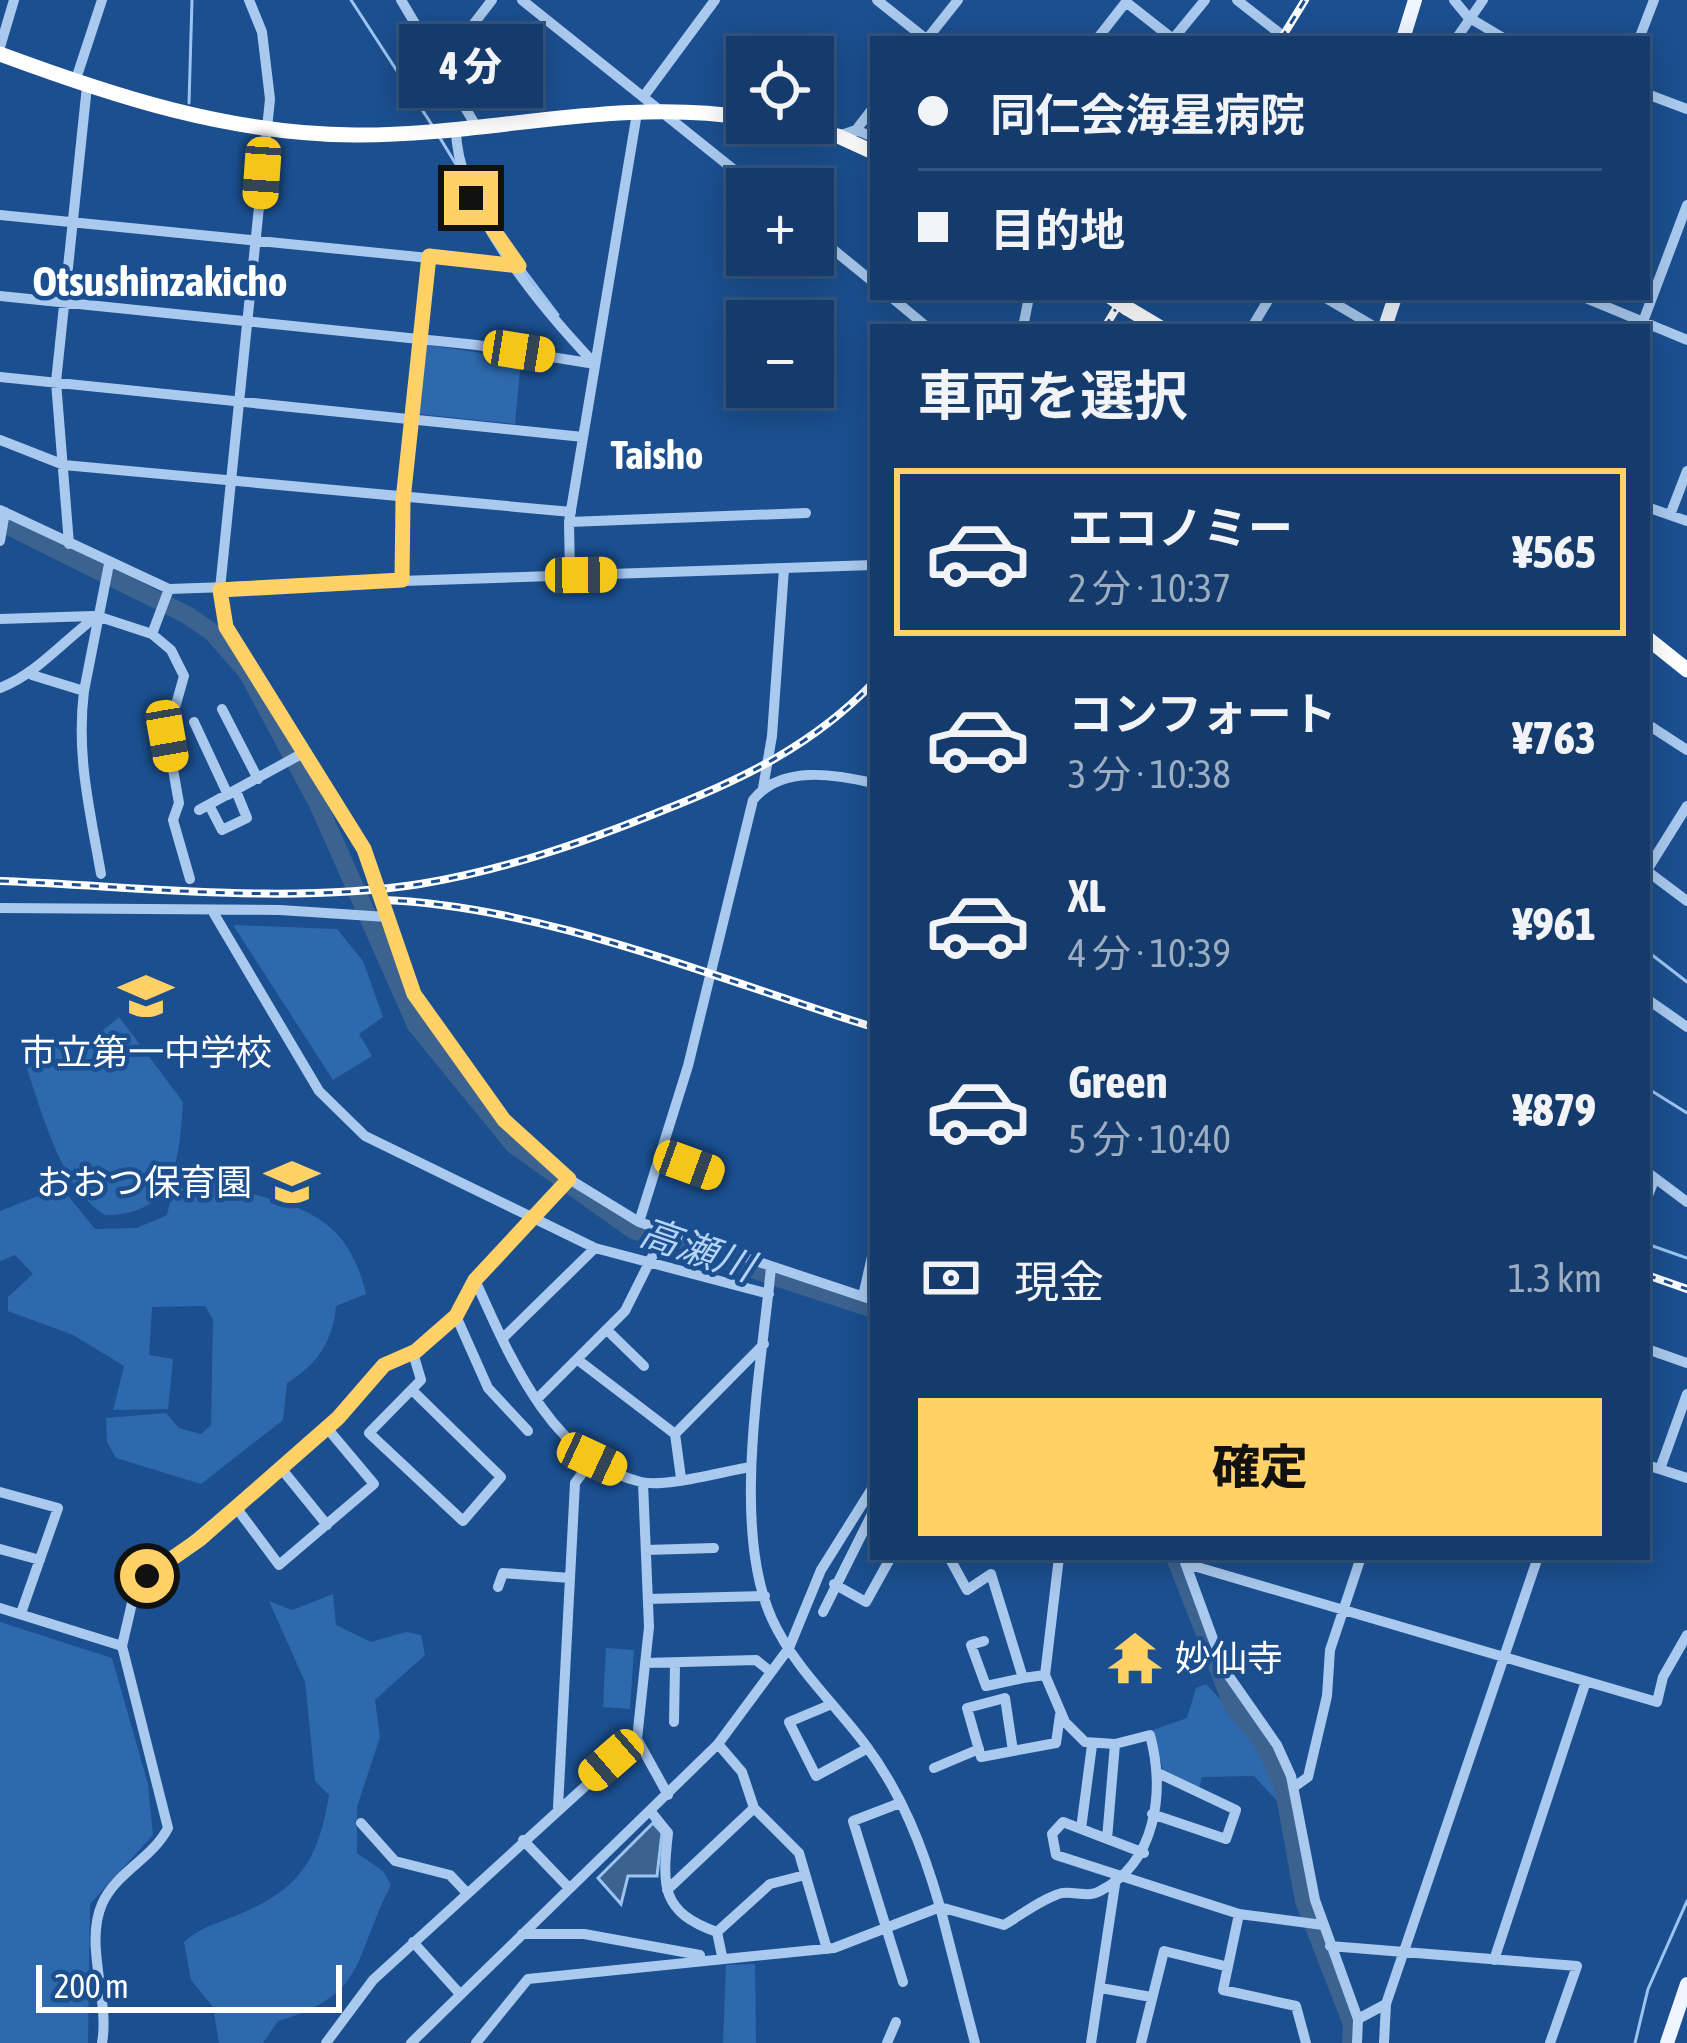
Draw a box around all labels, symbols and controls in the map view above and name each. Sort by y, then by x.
callout: 4 分 [399,24,543,108]
map controls [726,36,834,408]
button: locate [726,36,834,144]
text: 4 分 [440,44,502,88]
text: 同仁会海星病院 [990,89,1305,141]
car [242,136,282,210]
button: + [726,168,834,276]
route end [444,171,498,225]
text: 目的地 [990,204,1125,256]
district label: Otsushinzakicho [32,257,288,305]
button: − [726,300,834,408]
car [481,328,557,374]
text: 車両を選択 [918,365,1188,426]
district label: Taisho [611,433,703,477]
icon: car [924,498,1032,606]
text: エコノミー [1068,502,1293,554]
text: ¥565 [1513,526,1596,578]
car [545,556,617,594]
text: 2 分 · 10:37 [1068,566,1231,610]
icon: car [924,684,1032,792]
text: コンフォート [1068,688,1337,740]
car [143,697,191,775]
text: ¥763 [1513,712,1596,764]
text: 3 分 · 10:38 [1068,752,1231,796]
icon: car [924,870,1032,978]
text: XL [1068,870,1106,922]
text: ¥961 [1513,898,1596,950]
text: 4 分 · 10:39 [1068,931,1231,975]
school or university icon: 市立第一中学校 [117,967,175,1025]
place label: 市立第一中学校 [20,1031,272,1073]
icon: car [924,1056,1032,1164]
text: Green [1068,1056,1168,1108]
text: ¥879 [1513,1084,1596,1136]
text: 5 分 · 10:40 [1068,1117,1231,1161]
car [649,1136,729,1194]
school or university icon: おおつ保育園 [263,1153,321,1211]
place label: おおつ保育園 [36,1161,252,1203]
water label: 高瀬川 [635,1209,763,1290]
icon: cash [918,1245,984,1311]
text: 現金 [1014,1256,1104,1308]
text: 1.3 km [1508,1256,1602,1300]
button: 確定 [918,1398,1602,1536]
car [552,1427,632,1491]
route start [120,1549,174,1603]
temple icon: 妙仙寺 [1106,1629,1164,1687]
place label: 妙仙寺 [1175,1637,1283,1679]
car [572,1723,650,1797]
scale bar [36,1959,342,2012]
text: 200 m [54,1967,129,2005]

